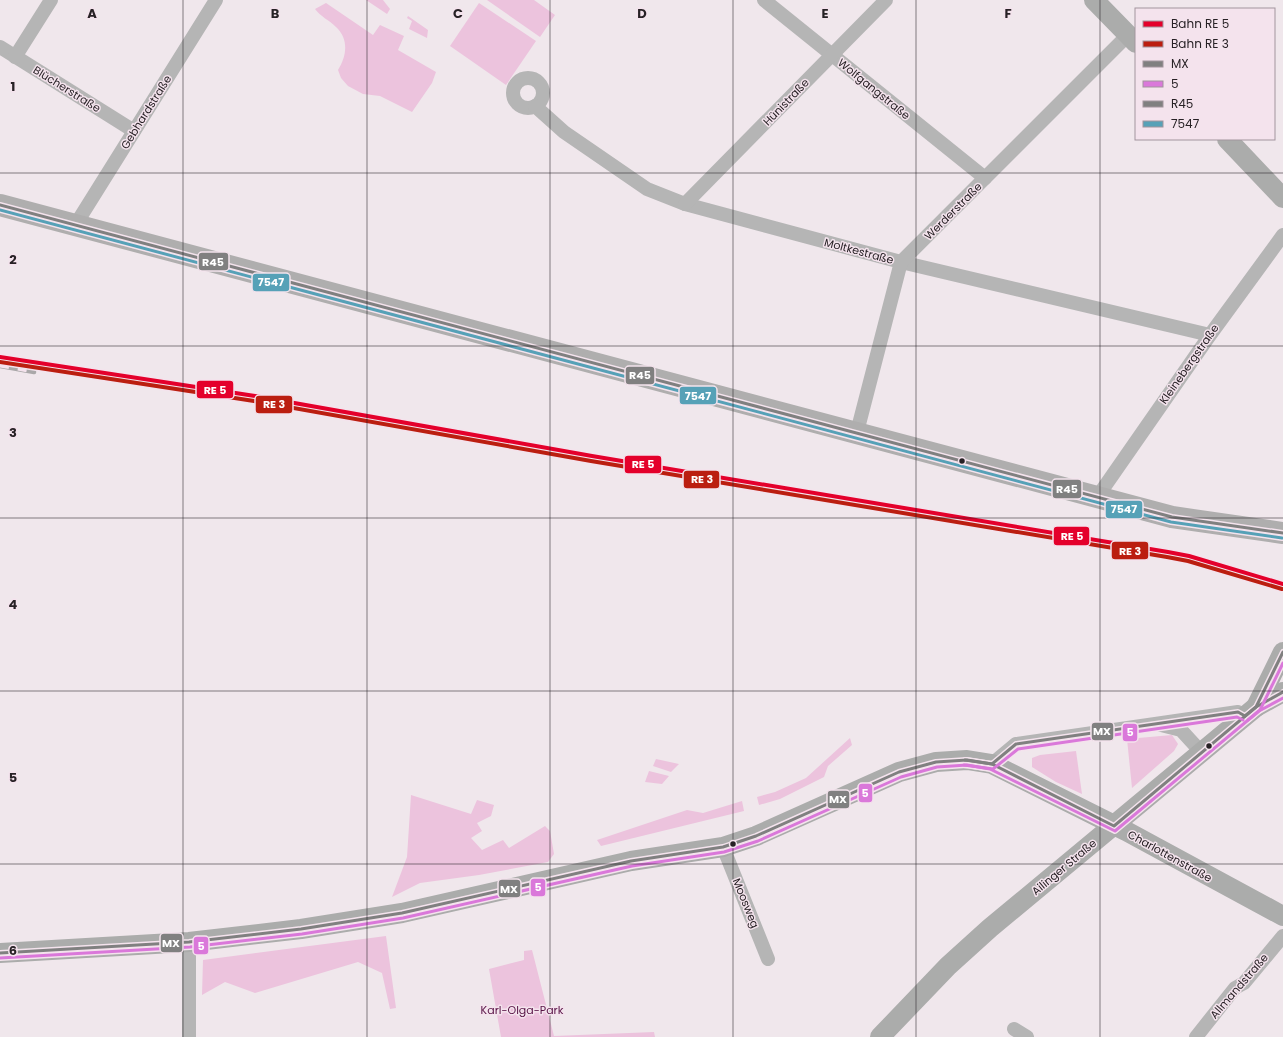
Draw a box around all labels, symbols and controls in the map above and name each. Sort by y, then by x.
text: A [87,4,97,23]
text: B [271,4,280,23]
text: C [453,4,463,23]
text: D [637,4,647,23]
text: E [821,4,829,23]
text: F [1004,4,1012,23]
legend [1135,8,1275,140]
text: Bahn RE 5 [1171,15,1229,32]
text: Bahn RE 3 [1171,35,1229,52]
street label: Wolfgangstraße [834,55,914,123]
text: MX [1171,55,1189,72]
street label: Blücherstraße [30,62,104,116]
street label: Gebhardstraße [117,72,175,152]
street label: Hünistraße [759,75,813,129]
text: 5 [1171,75,1179,92]
text: 1 [11,77,15,96]
text: R45 [1171,95,1193,112]
text: 7547 [1171,115,1200,132]
street label: Werderstraße [921,178,986,243]
street label: Moltkestraße [822,234,896,268]
text: 2 [9,250,17,269]
line badge: R45 [198,252,229,271]
text: R45 [202,254,224,270]
line badge: 7547 [252,273,290,292]
text: 7547 [258,274,284,290]
street label: Kleinebergstraße [1155,321,1223,407]
line badge: R45 [625,366,655,385]
text: R45 [629,367,651,383]
line badge: RE 5 [196,380,234,399]
text: RE 5 [204,382,226,398]
line badge: 7547 [679,386,717,405]
text: 7547 [685,388,711,404]
line badge: RE 3 [255,395,293,414]
text: RE 3 [263,396,285,412]
text: 3 [9,423,17,442]
line badge: RE 5 [624,455,662,474]
text: RE 5 [632,456,654,472]
unlabelled marker [957,456,967,466]
line badge: RE 3 [683,470,720,489]
text: RE 3 [691,471,713,487]
line badge: R45 [1052,479,1082,499]
text: R45 [1056,481,1078,497]
line badge: 7547 [1105,500,1143,519]
text: 7547 [1111,501,1137,517]
line badge: RE 5 [1053,526,1090,546]
text: RE 5 [1061,528,1083,544]
line badge: RE 3 [1111,541,1149,560]
text: RE 3 [1119,543,1141,559]
text: 4 [9,595,18,614]
line badge: MX [1091,722,1114,741]
text: MX [1093,723,1111,739]
line badge: 5 [1122,723,1138,742]
text: 5 [1126,724,1134,740]
unlabelled marker [1204,741,1214,751]
text: 5 [9,768,17,787]
line badge: 5 [858,783,873,803]
text: 5 [861,785,869,801]
line badge: MX [827,790,850,809]
text: MX [829,791,847,807]
street label: Charlottenstraße [1125,826,1215,886]
street label: Ailinger Straße [1028,835,1100,899]
unlabelled marker [728,839,738,849]
street label: Moosweg [729,876,763,930]
line badge: 5 [530,878,546,897]
line badge: MX [498,879,521,898]
text: 5 [534,879,542,895]
text: MX [500,881,518,897]
line badge: MX [160,933,183,953]
text: MX [162,935,180,951]
line badge: 5 [193,936,209,955]
text: 5 [197,938,205,954]
text: 6 [9,941,17,960]
street label: Allmandstraße [1206,950,1272,1022]
park label: Karl-Olga-Park [481,1002,564,1018]

